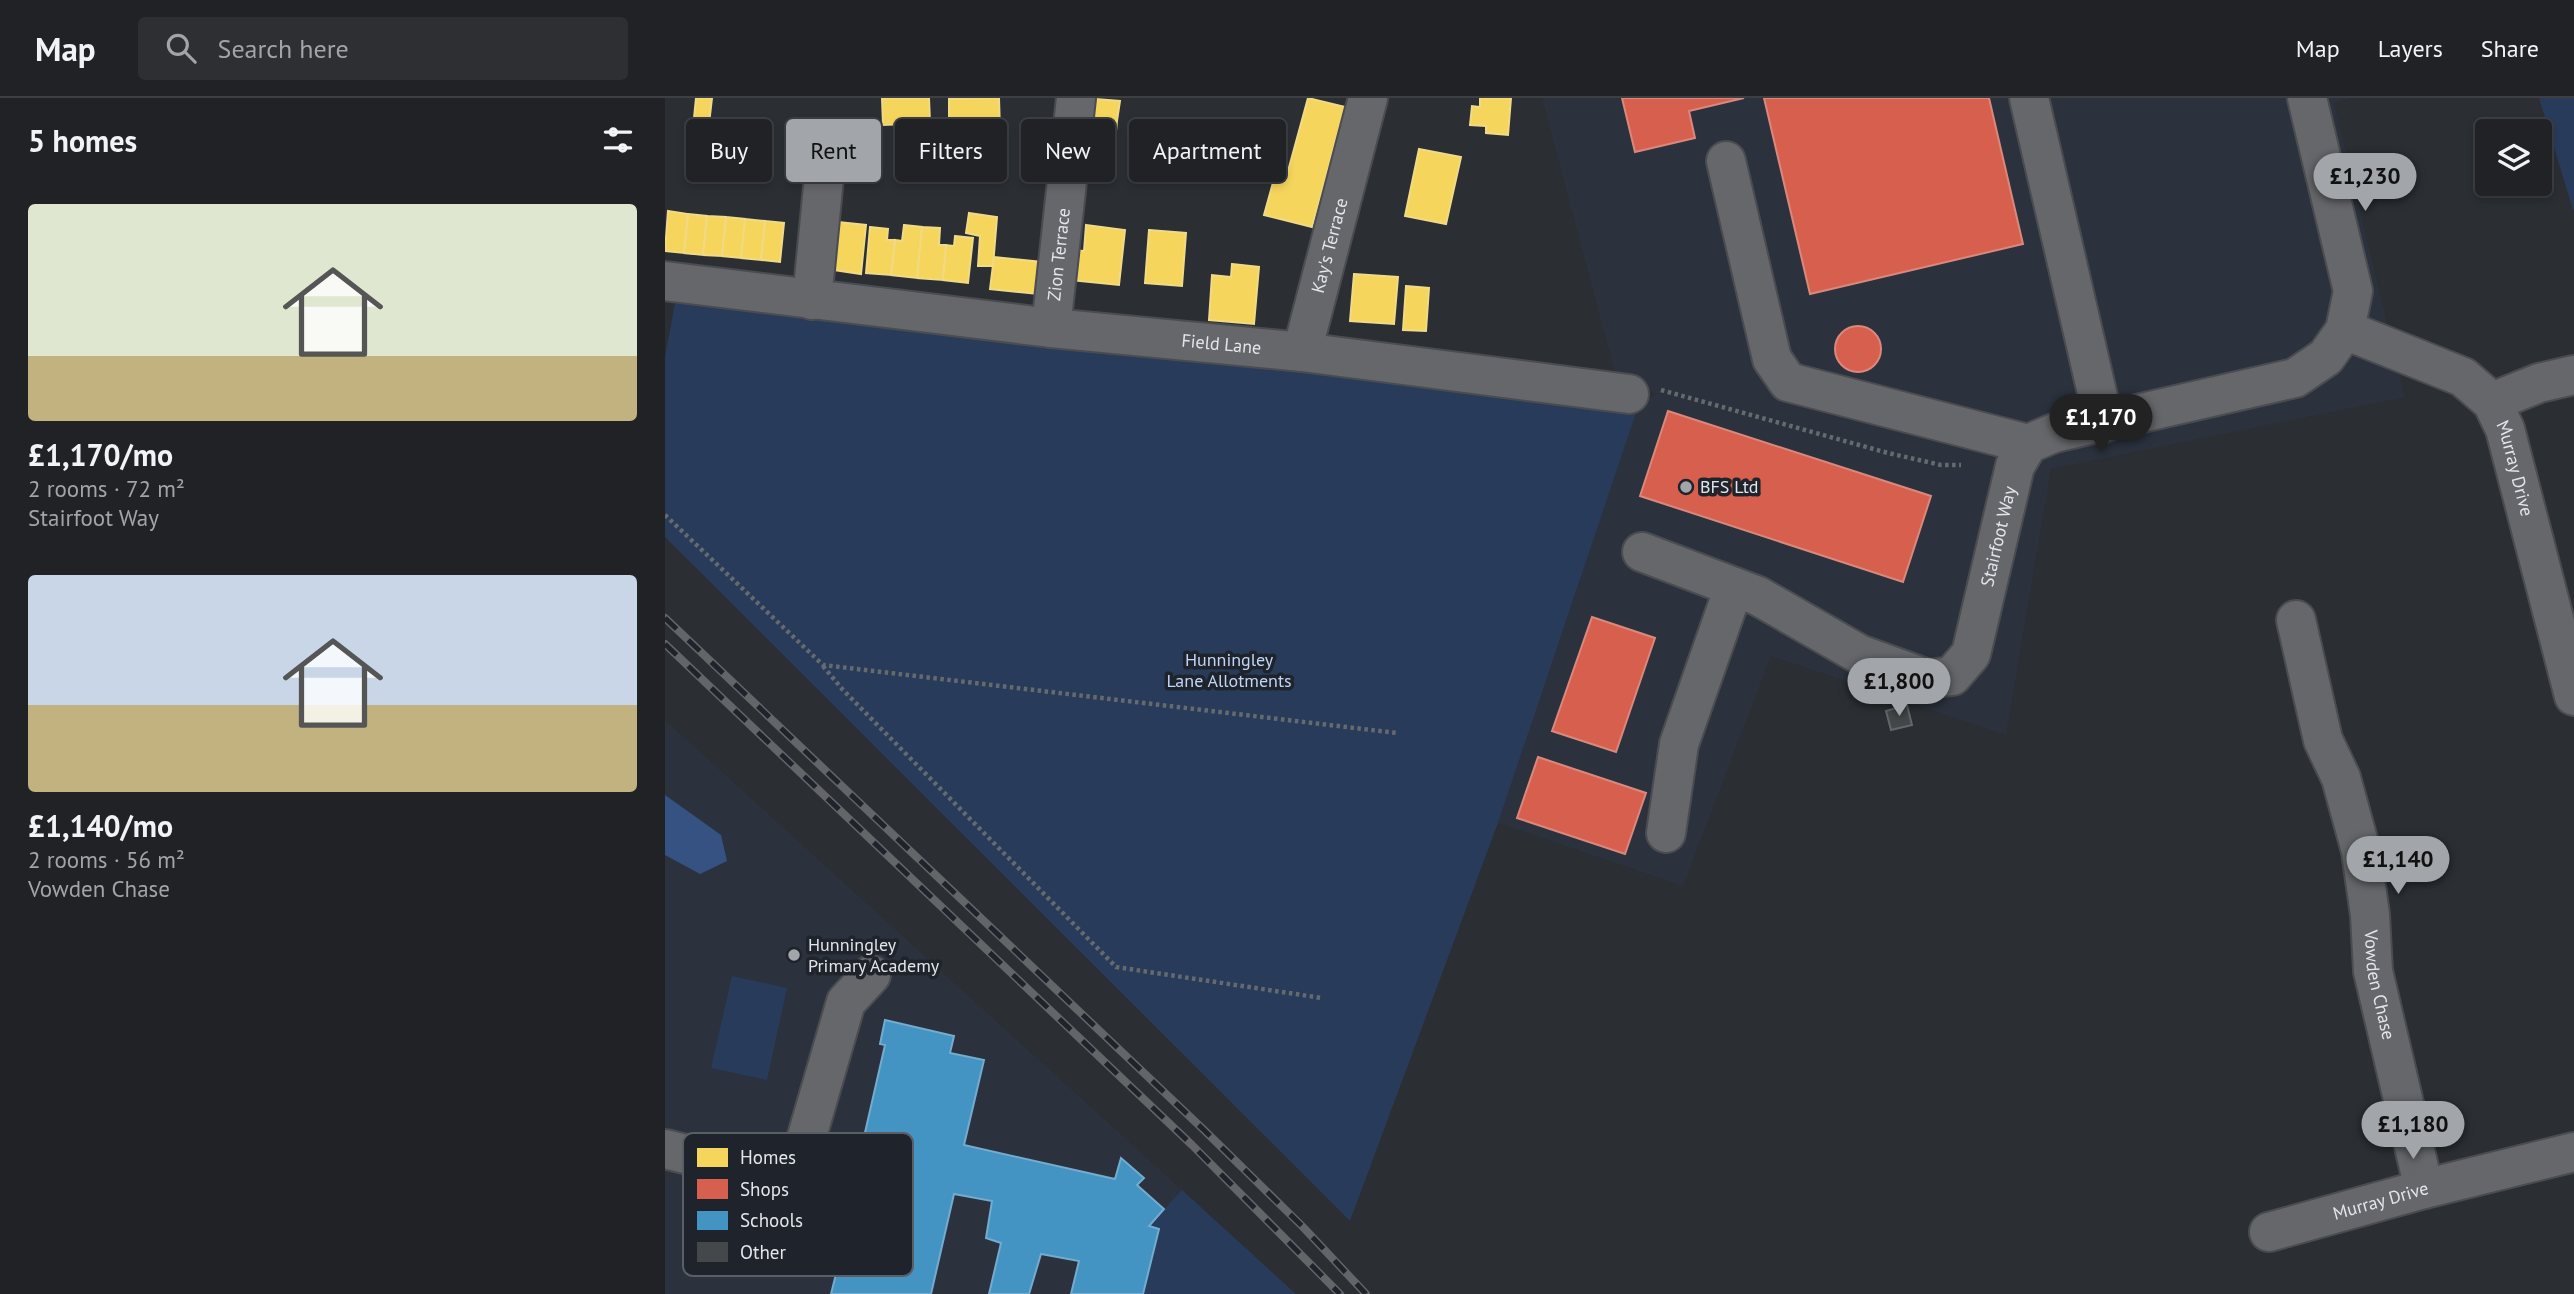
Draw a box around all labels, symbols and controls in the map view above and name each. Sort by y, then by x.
search box [138,17,628,80]
text: Map [35,27,96,70]
icon: search [162,29,200,67]
text: Search here [218,32,349,65]
text: Map [2296,33,2340,64]
text: Layers [2378,33,2443,64]
text: Share [2481,33,2539,64]
chip: Buy [686,119,772,182]
chip: Rent [786,119,881,182]
chip: Filters [895,119,1007,182]
chip: New [1021,119,1115,182]
chip: Apartment [1129,119,1286,182]
map controls [2475,119,2552,196]
button: layers [2475,119,2552,196]
text: 5 homes [28,121,137,160]
icon: filters [599,121,637,159]
pin: £1,230 [2308,153,2422,213]
text: £1,230 [2329,161,2401,190]
street label: Kay's Terrace [1306,195,1353,295]
street label: Zion Terrace [1042,207,1075,302]
icon: home [270,249,396,375]
street label: Field Lane [1181,329,1262,359]
pin: £1,170 [2044,394,2158,454]
text: £1,170 [2065,402,2137,431]
street label: Murray Drive [2491,416,2539,519]
text: £1,170/mo [28,435,173,474]
text: 2 rooms · 72 m² [28,474,185,503]
place label: BFS Ltd [1700,475,1758,498]
marker: BFS Ltd [1678,479,1694,495]
street label: Stairfoot Way [1975,483,2021,589]
text: Stairfoot Way [28,503,159,532]
icon: home [270,620,396,746]
park label: Hunningley Lane Allotments [1166,648,1292,692]
pin: £1,800 [1842,658,1956,718]
text: £1,800 [1863,666,1935,695]
text: £1,140/mo [28,806,173,845]
pin: £1,140 [2341,836,2455,896]
text: £1,140 [2362,844,2434,873]
text: 2 rooms · 56 m² [28,845,185,874]
text: Vowden Chase [28,874,170,903]
street label: Vowden Chase [2360,928,2401,1042]
place label: Hunningley Primary Academy [808,933,940,977]
marker: Hunningley Primary Academy [786,947,802,963]
pin: £1,180 [2356,1102,2470,1161]
text: £1,180 [2377,1109,2449,1138]
legend [683,1133,913,1276]
text: Homes [740,1145,796,1169]
street label: Murray Drive [2330,1176,2431,1225]
text: Shops [740,1177,789,1201]
text: Schools [740,1208,803,1232]
text: Other [740,1240,786,1264]

